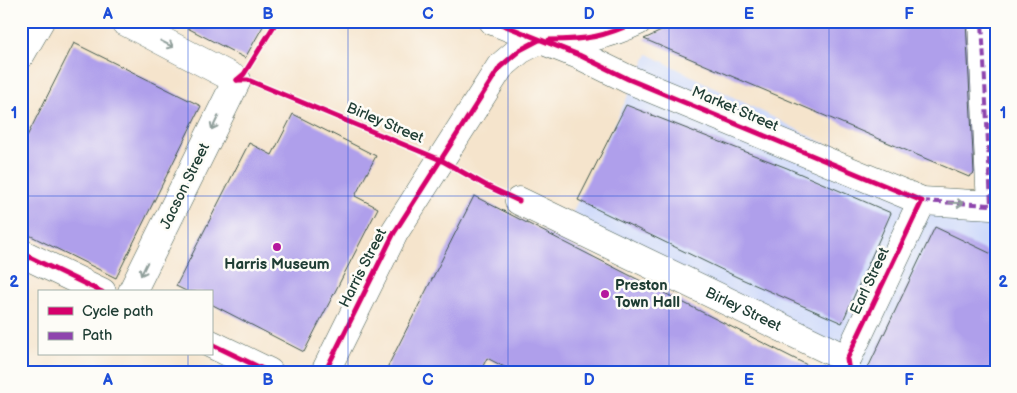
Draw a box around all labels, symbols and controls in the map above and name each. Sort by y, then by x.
text: A [102,5,113,24]
text: B [262,5,274,24]
text: C [422,5,434,24]
text: D [583,5,595,24]
text: E [744,5,754,24]
text: F [904,5,914,24]
one-way arrow [159,40,174,49]
street label: Market Street [689,82,782,136]
street label: Birley Street [344,98,427,148]
text: 1 [11,104,17,123]
text: 1 [1000,104,1006,123]
one-way arrow [210,115,219,130]
street label: Jacson Street [156,140,214,232]
one-way arrow [948,199,964,208]
street label: Harris Street [335,225,391,311]
marker: Harris Museum [271,241,283,253]
street label: Earl Street [846,244,894,318]
place label: Harris Museum [224,255,330,274]
one-way arrow [138,261,148,276]
text: 2 [9,273,19,292]
text: 2 [998,273,1008,292]
place label: Preston Town Hall [615,276,680,312]
street label: Birley Street [702,283,785,336]
marker: Preston Town Hall [599,288,611,300]
legend [38,290,212,356]
text: Cycle path [82,302,153,321]
text: Path [82,326,112,345]
text: A [102,371,113,390]
text: B [262,371,274,390]
text: C [422,371,434,390]
text: D [583,371,595,390]
text: E [744,371,754,390]
text: F [904,371,914,390]

